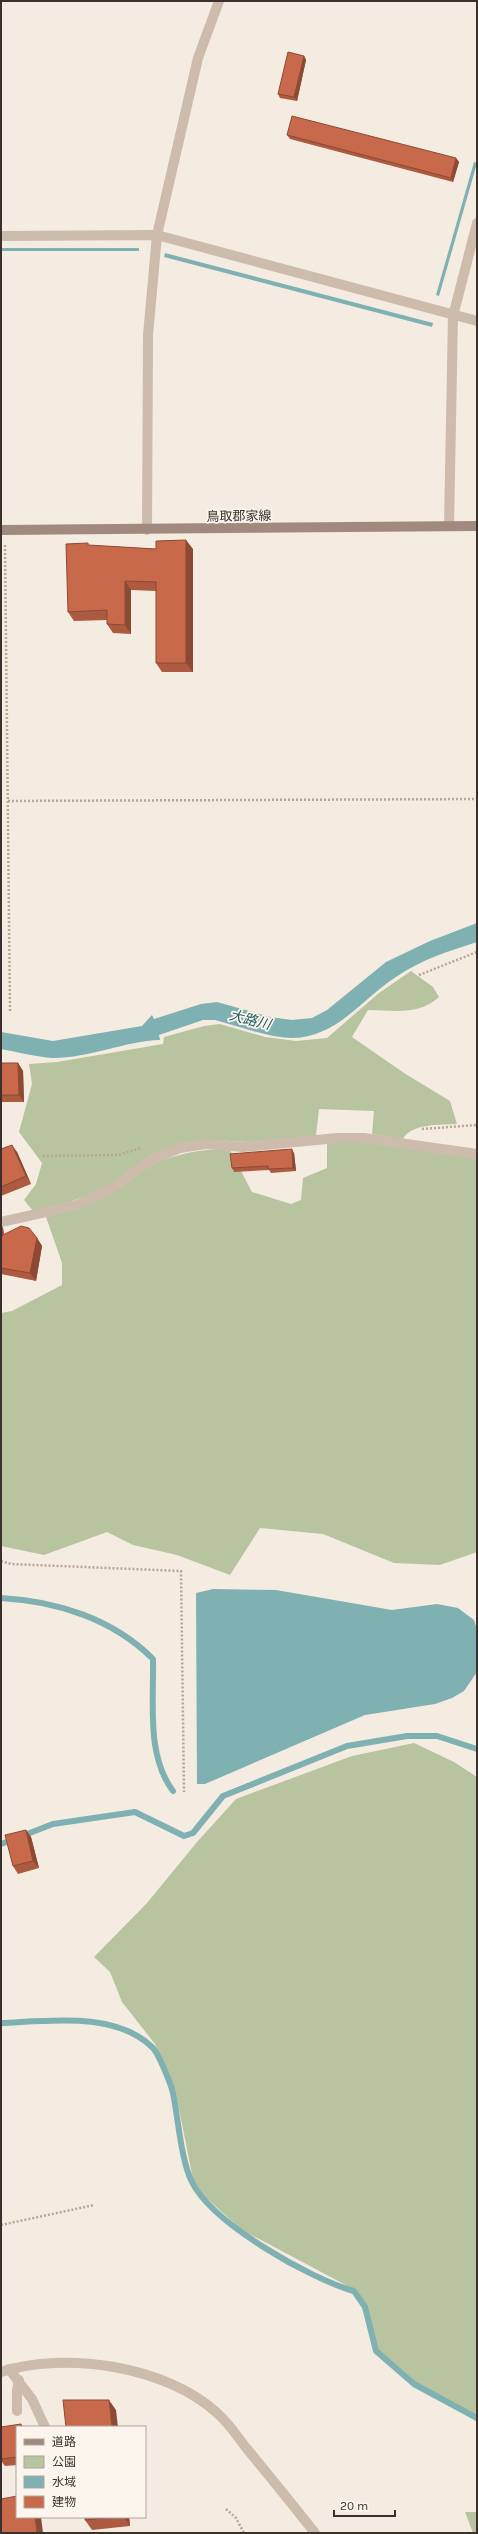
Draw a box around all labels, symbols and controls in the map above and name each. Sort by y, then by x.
street label: 鳥取郡家線 [206,508,272,524]
water label: 大路川 [228,1007,274,1034]
legend [16,2426,146,2518]
text: 道路 [52,2435,76,2449]
text: 公園 [52,2455,76,2469]
text: 水域 [52,2475,76,2489]
scale bar [334,2492,395,2518]
text: 建物 [52,2495,76,2509]
text: 20 m [340,2499,368,2513]

